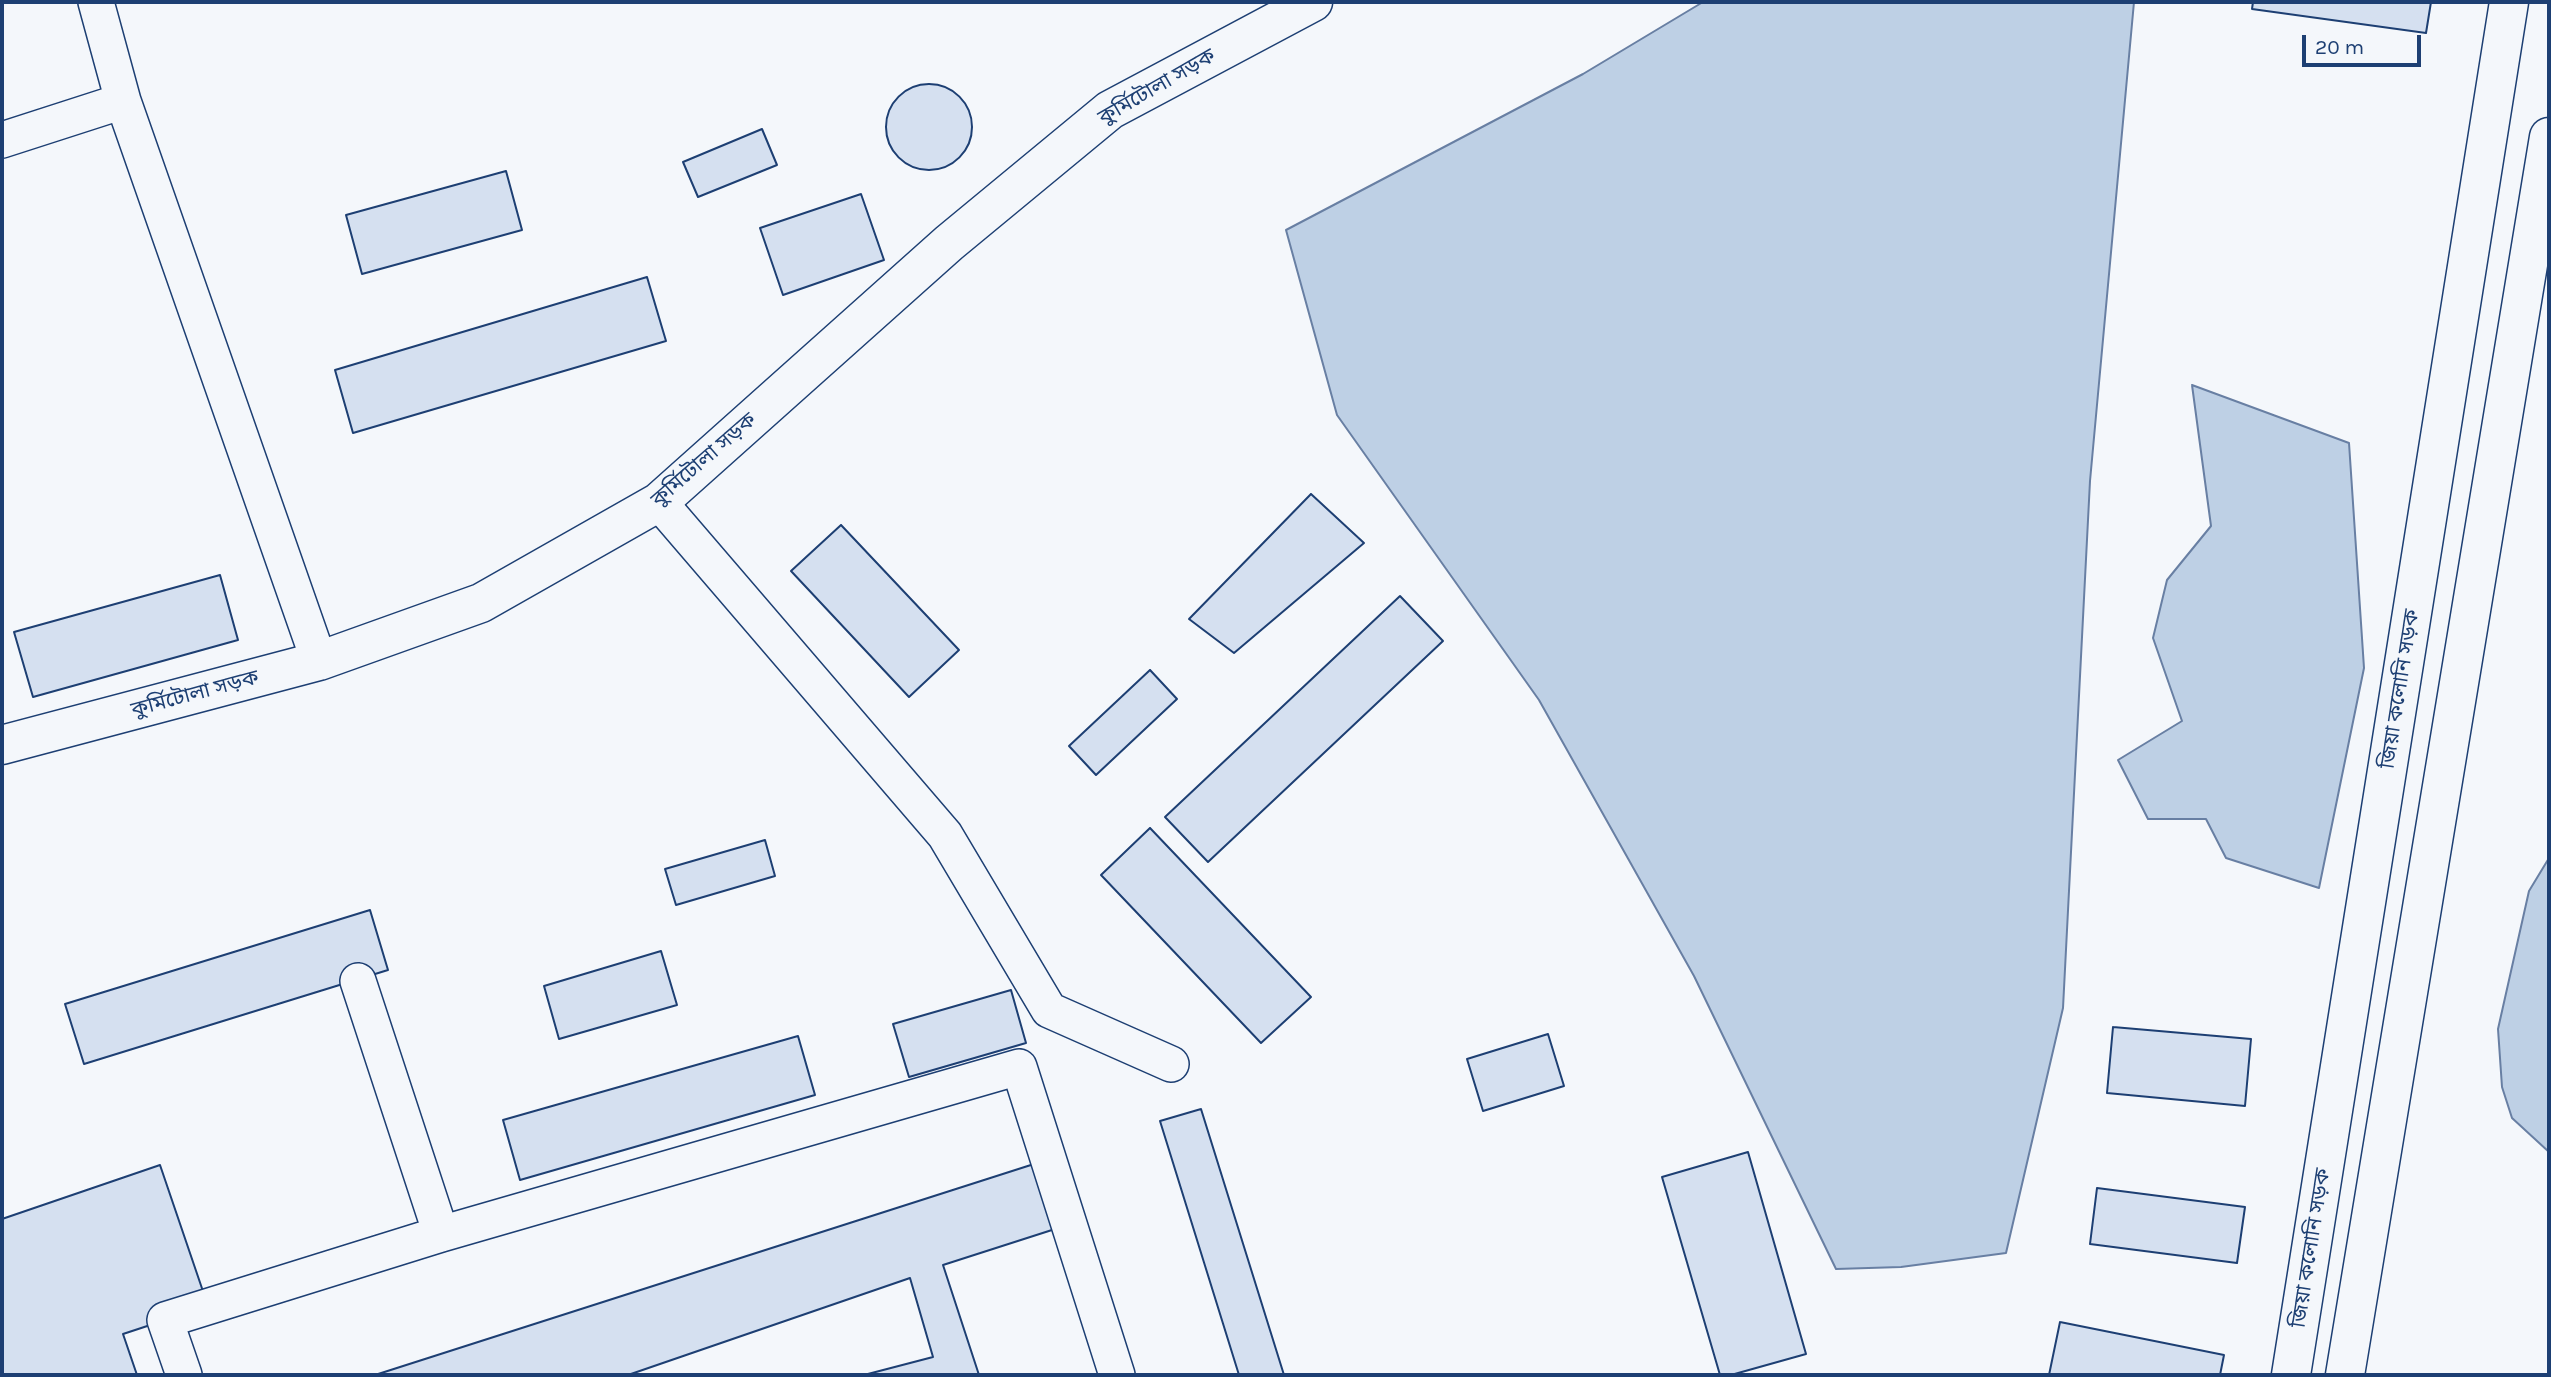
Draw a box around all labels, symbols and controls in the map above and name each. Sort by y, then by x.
scale bar [2306,21,2425,65]
text: 20 m [2315,35,2364,59]
street label: কুর্মিটোলা সড়ক [1094,43,1220,131]
street label: কুর্মিটোলা সড়ক [646,408,762,512]
street label: জিয়া কলোনি সড়ক [2375,607,2425,771]
street label: কুর্মিটোলা সড়ক [128,665,262,723]
street label: জিয়া কলোনি সড়ক [2286,1166,2336,1330]

